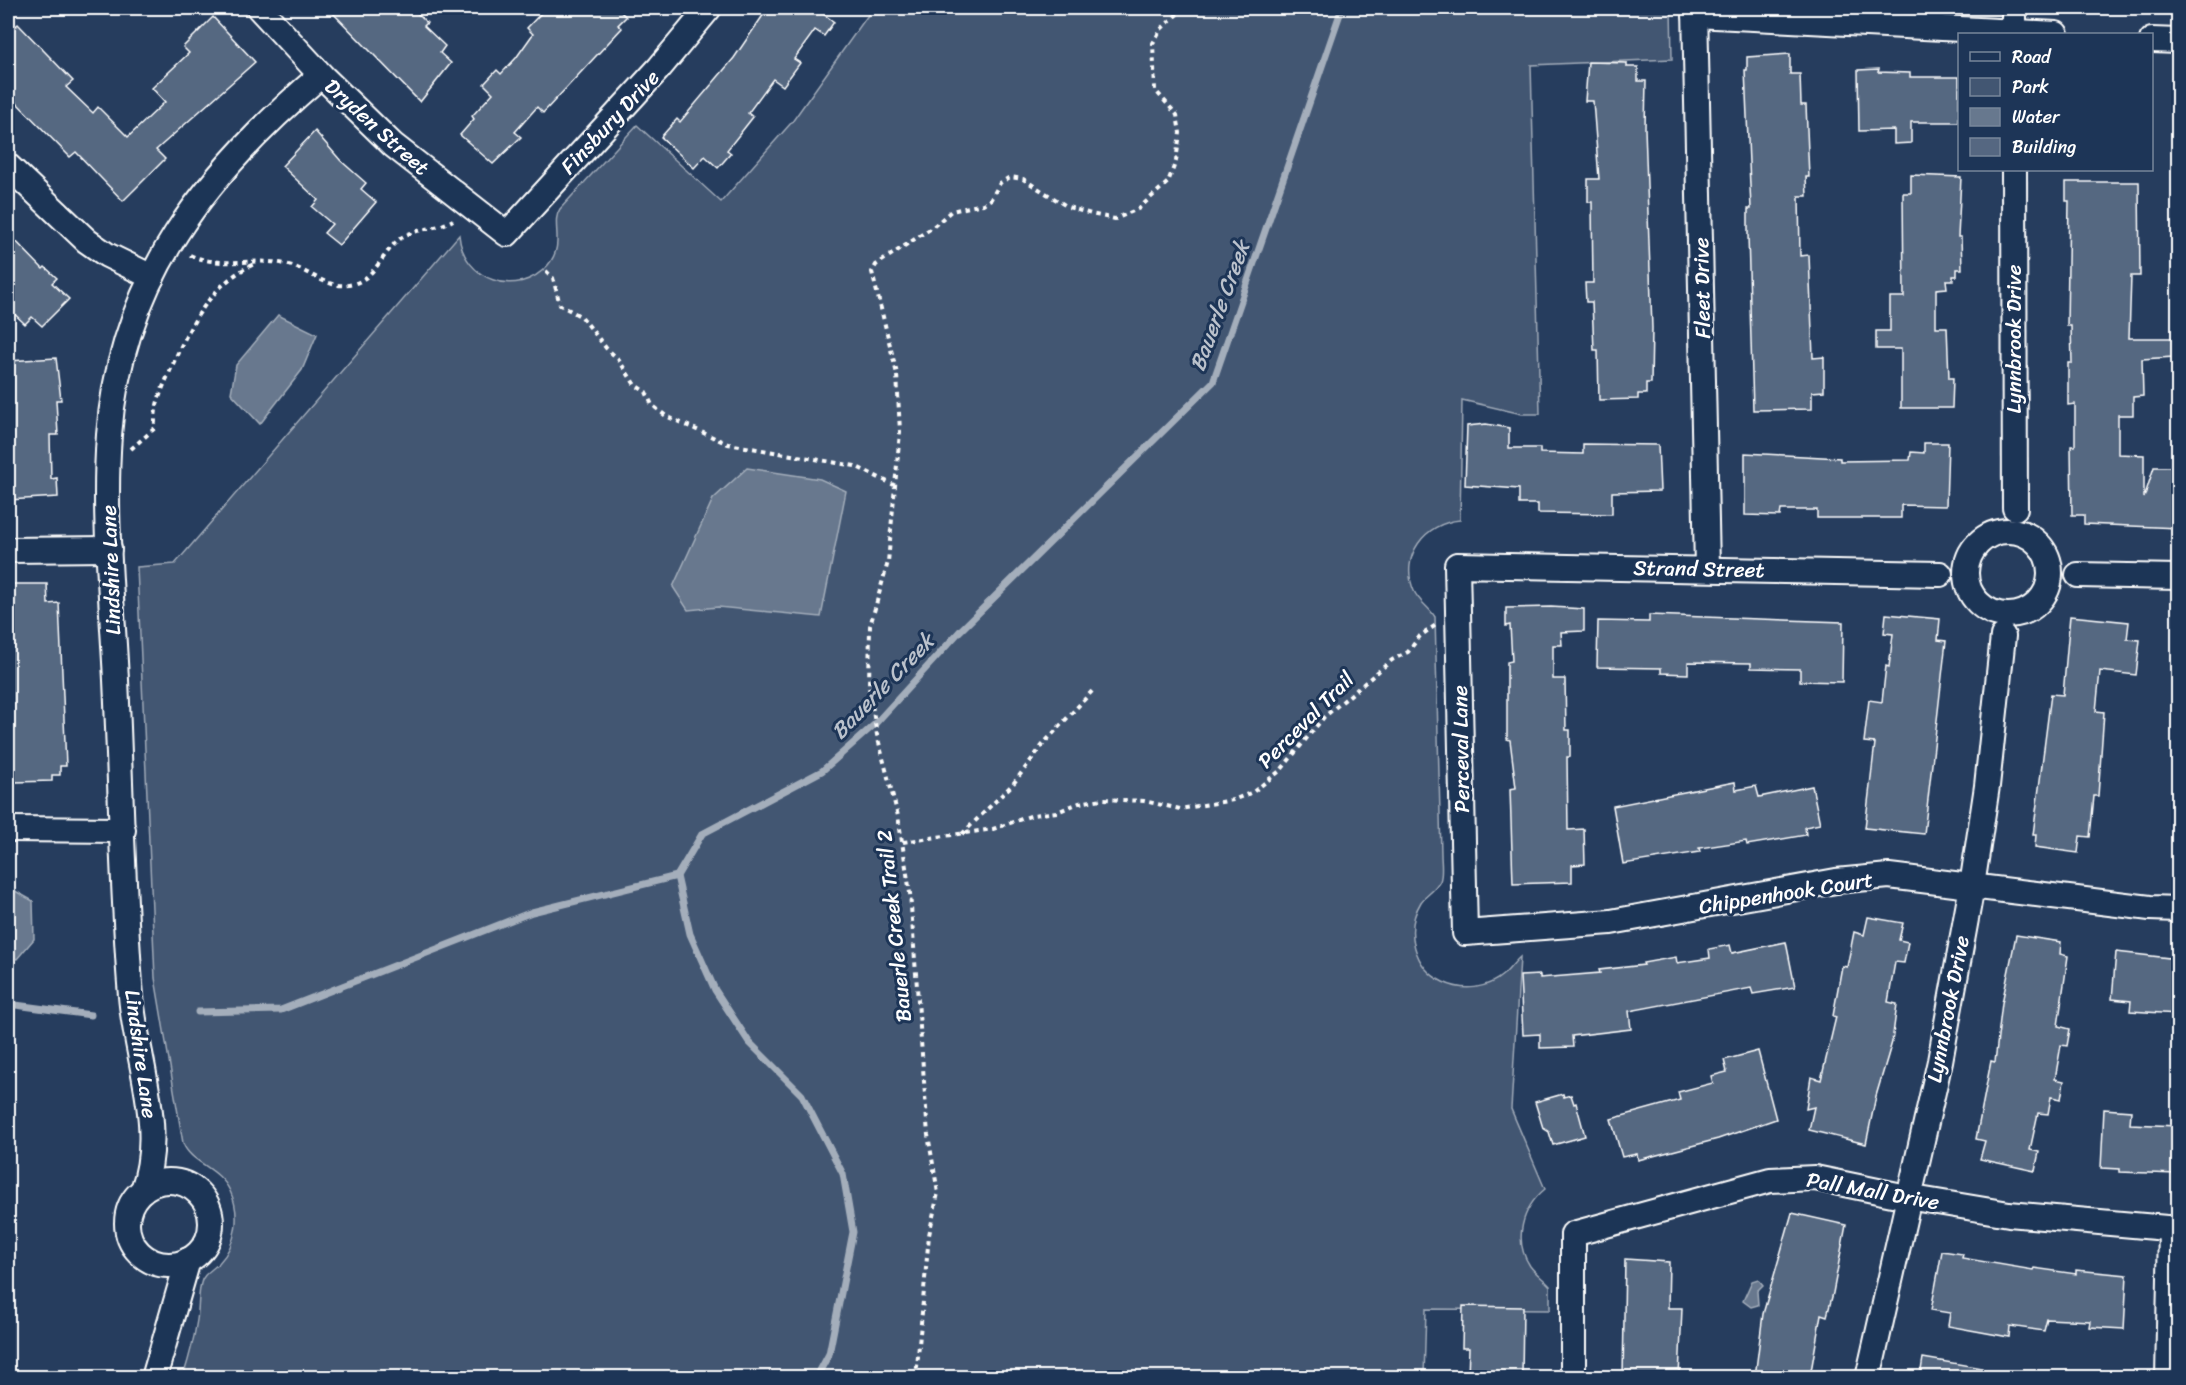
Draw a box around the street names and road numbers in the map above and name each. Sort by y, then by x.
street label: Finsbury Drive [551,60,669,184]
street label: Dryden Street [315,69,439,185]
street label: Fleet Drive [1682,237,1722,339]
street label: Lynnbrook Drive [1995,264,2033,413]
street label: Lindshire Lane [90,504,132,636]
street label: Strand Street [1633,549,1765,589]
street label: Perceval Trail [1248,661,1365,778]
street label: Perceval Lane [1441,685,1481,813]
street label: Bauerle Creek Trail 2 [865,828,923,1024]
street label: Chippenhook Court [1696,860,1876,926]
street label: Lynnbrook Drive [1915,932,1981,1086]
street label: Lindshire Lane [113,987,169,1121]
street label: Pall Mall Drive [1804,1161,1943,1221]

